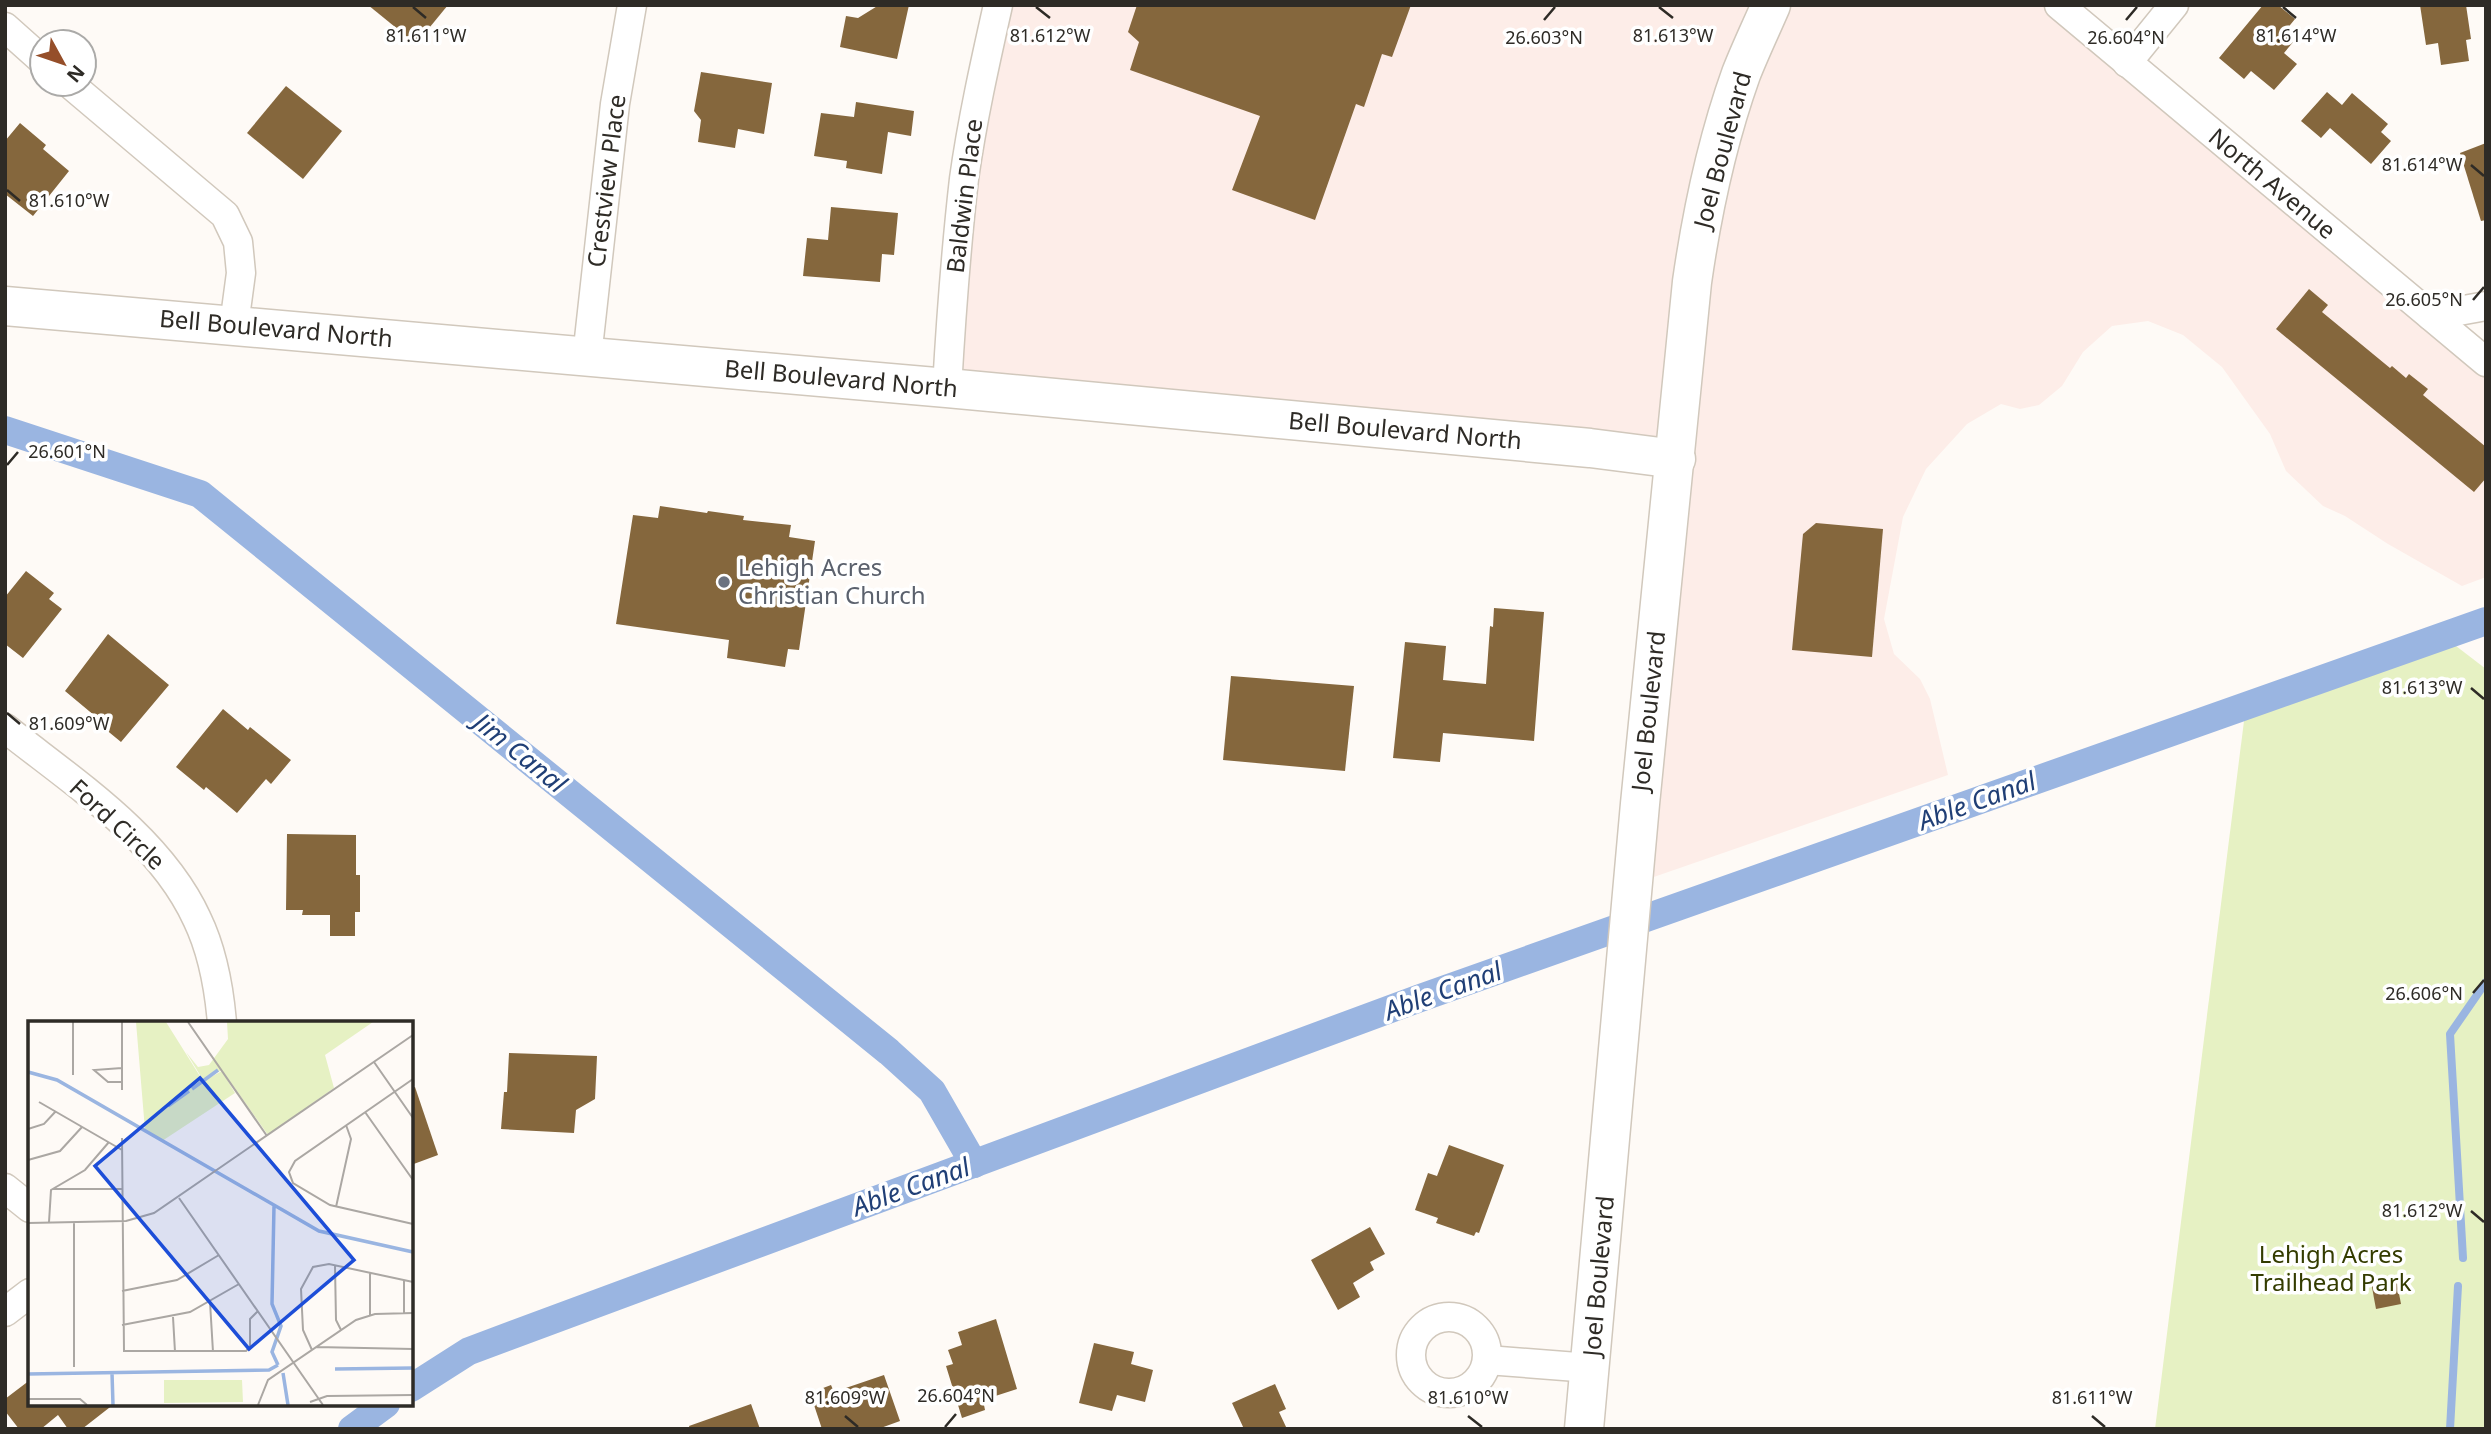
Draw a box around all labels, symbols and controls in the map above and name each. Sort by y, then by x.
text: 81.611°W [386,23,467,47]
text: 81.612°W [1010,23,1091,47]
text: 81.613°W [1633,23,1714,47]
text: 81.614°W [2256,23,2337,47]
text: 26.603°N [1505,25,1583,49]
text: 26.604°N [2087,25,2165,49]
north arrow [28,28,98,98]
text: N [61,60,91,88]
street label: Joel Boulevard [1684,68,1758,234]
street label: Crestview Place [579,92,632,269]
street label: Baldwin Place [938,117,989,275]
street label: North Avenue [2202,120,2344,246]
text: 81.614°W [2382,152,2463,176]
text: 81.610°W [29,188,110,212]
text: 26.605°N [2385,287,2463,311]
street label: Bell Boulevard North [158,301,394,354]
street label: Bell Boulevard North [723,351,959,404]
street label: Bell Boulevard North [1287,403,1523,456]
text: 26.601°N [28,439,106,463]
place label: Lehigh Acres Christian Church [738,550,926,611]
marker: Lehigh Acres Christian Church [716,574,732,590]
street label: Joel Boulevard [1622,629,1672,795]
text: 81.613°W [2382,675,2463,699]
water label: Jim Canal [463,701,576,802]
text: 81.609°W [29,711,110,735]
water label: Able Canal [1911,762,2042,839]
street label: Ford Circle [63,771,173,877]
water label: Able Canal [1377,952,1508,1029]
text: 26.606°N [2385,981,2463,1005]
inset map [28,1021,413,1406]
water label: Able Canal [845,1148,976,1225]
street label: Joel Boulevard [1574,1194,1621,1360]
text: 81.612°W [2382,1198,2463,1222]
park label: Lehigh Acres Trailhead Park [2251,1237,2412,1298]
text: 26.604°N [917,1383,995,1407]
text: 81.609°W [805,1385,886,1409]
text: 81.610°W [1428,1385,1509,1409]
text: 81.611°W [2052,1385,2133,1409]

